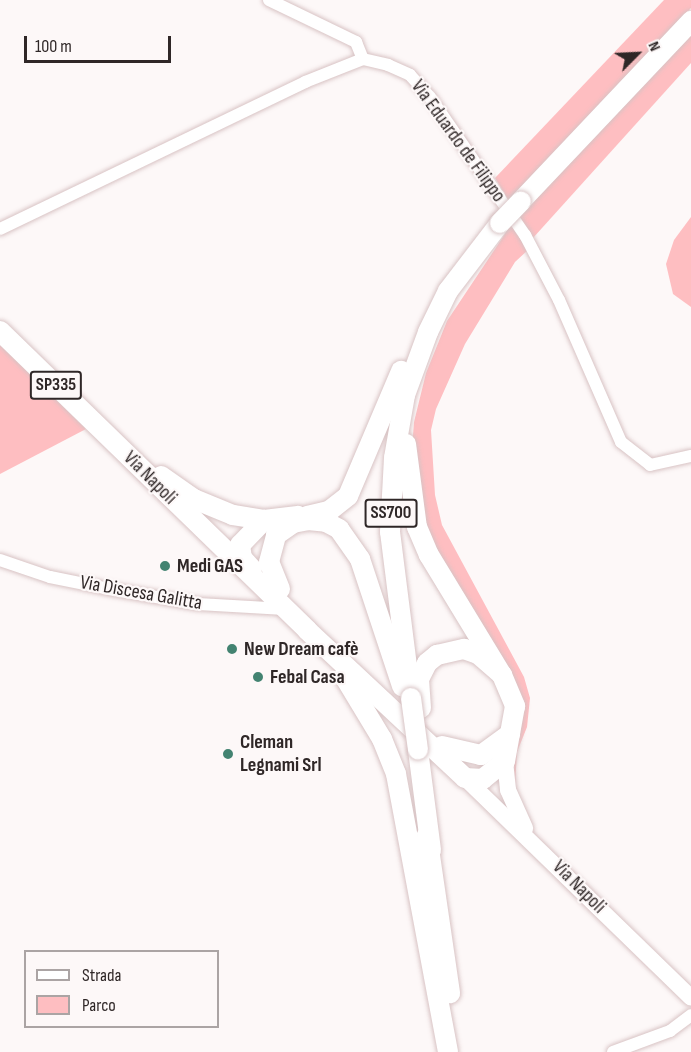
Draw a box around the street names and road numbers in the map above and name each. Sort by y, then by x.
street label: Via Eduardo de Filippo [406,75,510,207]
road number: SP335 [29,370,83,400]
street label: Via Napoli [118,446,182,510]
road number: SS700 [364,498,418,528]
street label: Via Discesa Galitta [78,570,204,616]
street label: Via Napoli [547,855,611,919]

